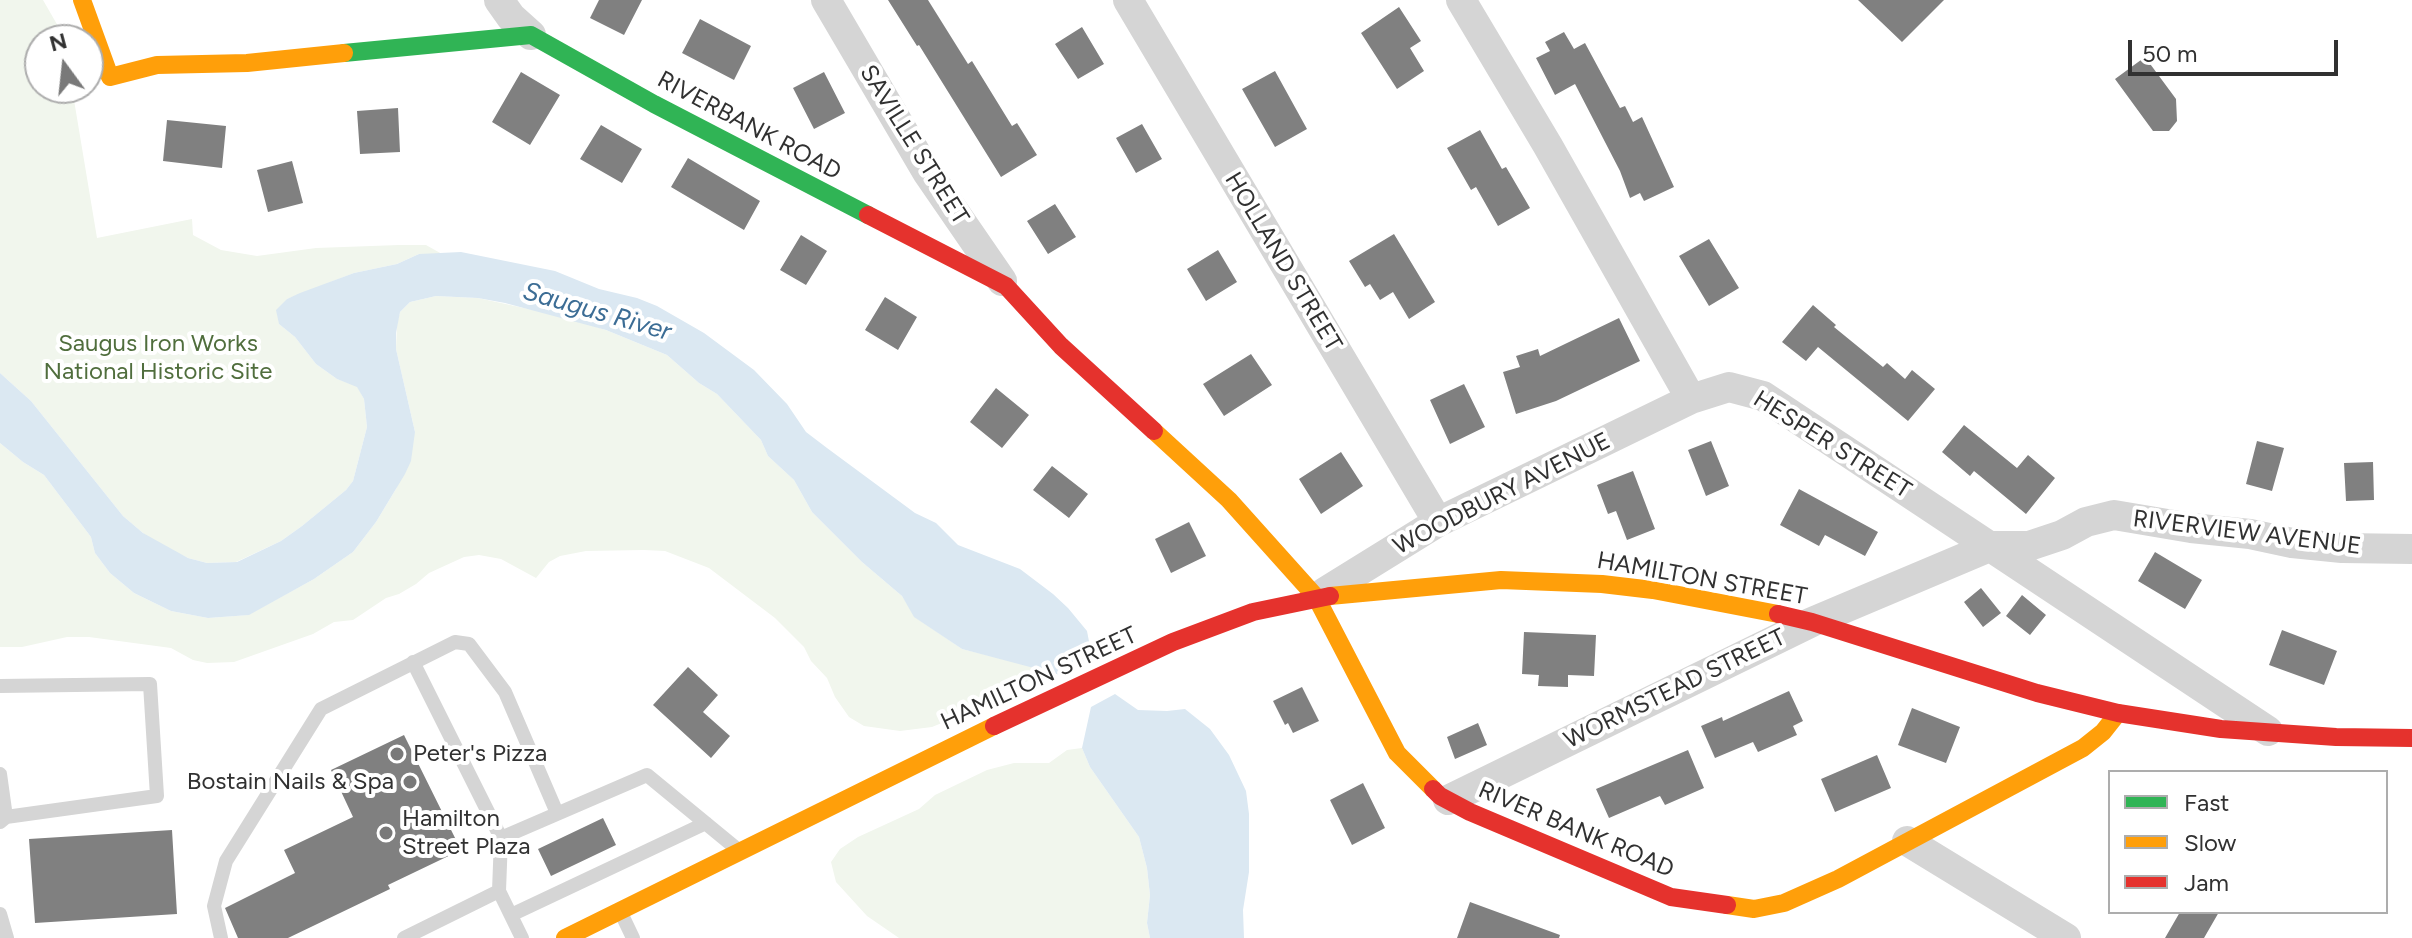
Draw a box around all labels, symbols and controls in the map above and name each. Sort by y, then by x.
north arrow [24,24,104,104]
scale bar [2132,24,2342,74]
text: N [46,27,70,58]
text: 50 m [2142,39,2198,68]
street label: SAVILLE STREET [853,60,975,230]
street label: RIVERBANK ROAD [652,65,846,187]
street label: HOLLAND STREET [1218,167,1348,357]
water label: Saugus River [519,276,675,348]
park label: Saugus Iron Works National Historic Site [44,330,272,386]
street label: HESPER STREET [1748,385,1916,505]
street label: WOODBURY AVENUE [1389,427,1615,561]
street label: RIVERVIEW AVENUE [2131,505,2363,561]
street label: HAMILTON STREET [1595,546,1809,612]
street label: HAMILTON STREET [936,621,1142,737]
street label: WORMSTEAD STREET [1560,623,1790,755]
place label: Peter's Pizza [413,740,547,768]
marker: Peter's Pizza [388,745,406,763]
place label: Bostain Nails & Spa [187,768,394,796]
legend [2108,770,2388,914]
marker: Bostain Nails & Spa [401,773,419,791]
street label: RIVER BANK ROAD [1474,776,1678,884]
text: Fast [2184,788,2229,817]
place label: Hamilton Street Plaza [402,805,531,861]
marker: Hamilton Street Plaza [377,824,395,842]
text: Slow [2184,828,2236,857]
text: Jam [2184,868,2229,897]

